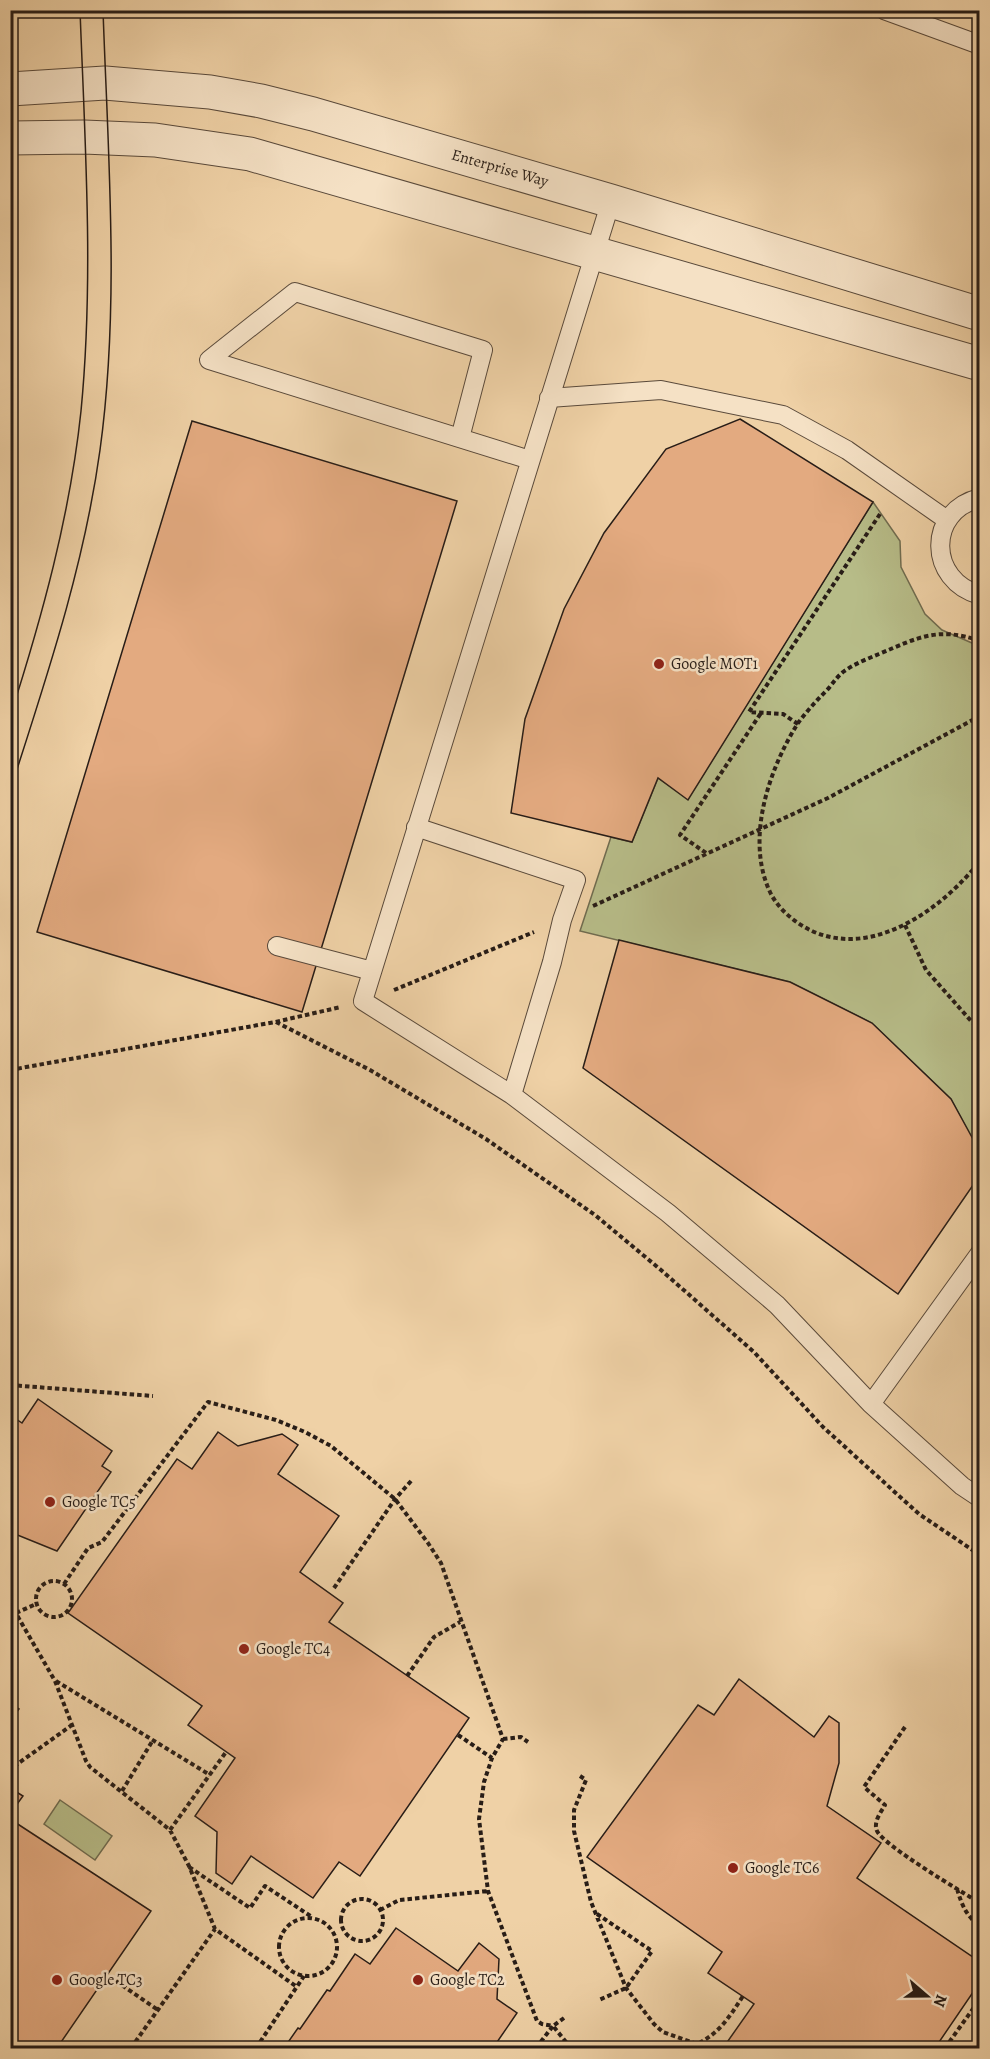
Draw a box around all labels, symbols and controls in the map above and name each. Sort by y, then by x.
street label: Enterprise Way [449,144,552,193]
place label: Google MOT1 [671,653,759,675]
marker: Google MOT1 [652,657,666,671]
place label: Google TC5 [62,1491,136,1513]
marker: Google TC5 [43,1495,57,1509]
place label: Google TC4 [256,1638,330,1660]
marker: Google TC4 [237,1642,251,1656]
place label: Google TC6 [745,1857,820,1879]
marker: Google TC6 [726,1861,740,1875]
north arrow [897,1966,957,2026]
place label: Google TC3 [69,1969,143,1991]
place label: Google TC2 [430,1969,505,1991]
marker: Google TC3 [50,1973,64,1987]
marker: Google TC2 [411,1973,425,1987]
text: N [928,1992,952,2010]

